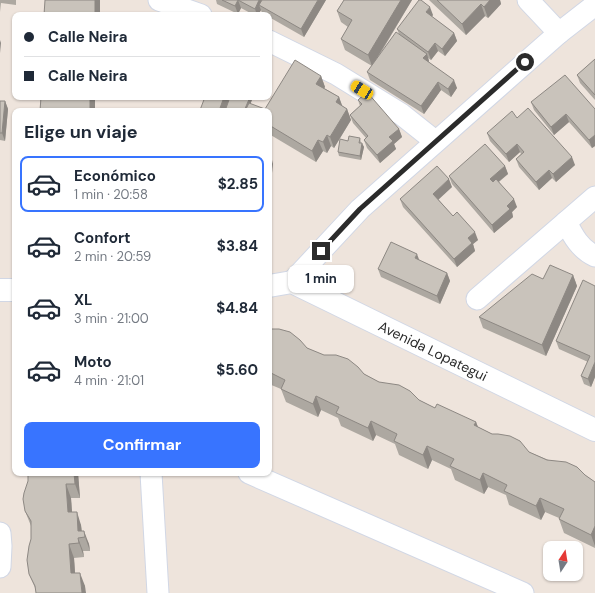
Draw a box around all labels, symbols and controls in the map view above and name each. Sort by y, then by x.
text: Calle Neira [48,27,127,47]
route start [516,53,534,71]
text: Calle Neira [48,66,127,86]
car [349,79,375,101]
text: Elige un viaje [24,120,138,144]
icon: car [26,166,62,202]
text: Económico [74,166,156,186]
text: $2.85 [218,174,258,194]
text: 1 min · 20:58 [74,186,148,203]
icon: car [26,228,62,264]
text: Confort [74,228,131,248]
text: $3.84 [217,236,258,256]
route end [312,242,330,260]
text: 2 min · 20:59 [74,248,151,265]
callout: 1 min [288,265,354,293]
text: 1 min [305,270,337,287]
icon: car [26,290,62,326]
text: XL [74,290,92,310]
text: $4.84 [216,298,258,318]
text: 3 min · 21:00 [74,310,149,327]
street label: Avenida Lopategui [376,317,490,385]
icon: car [26,352,62,388]
text: Moto [74,352,112,372]
text: $5.60 [216,360,258,380]
text: 4 min · 21:01 [74,372,144,389]
button: Confirmar [24,422,260,468]
north arrow [543,541,583,581]
map controls [543,541,583,581]

